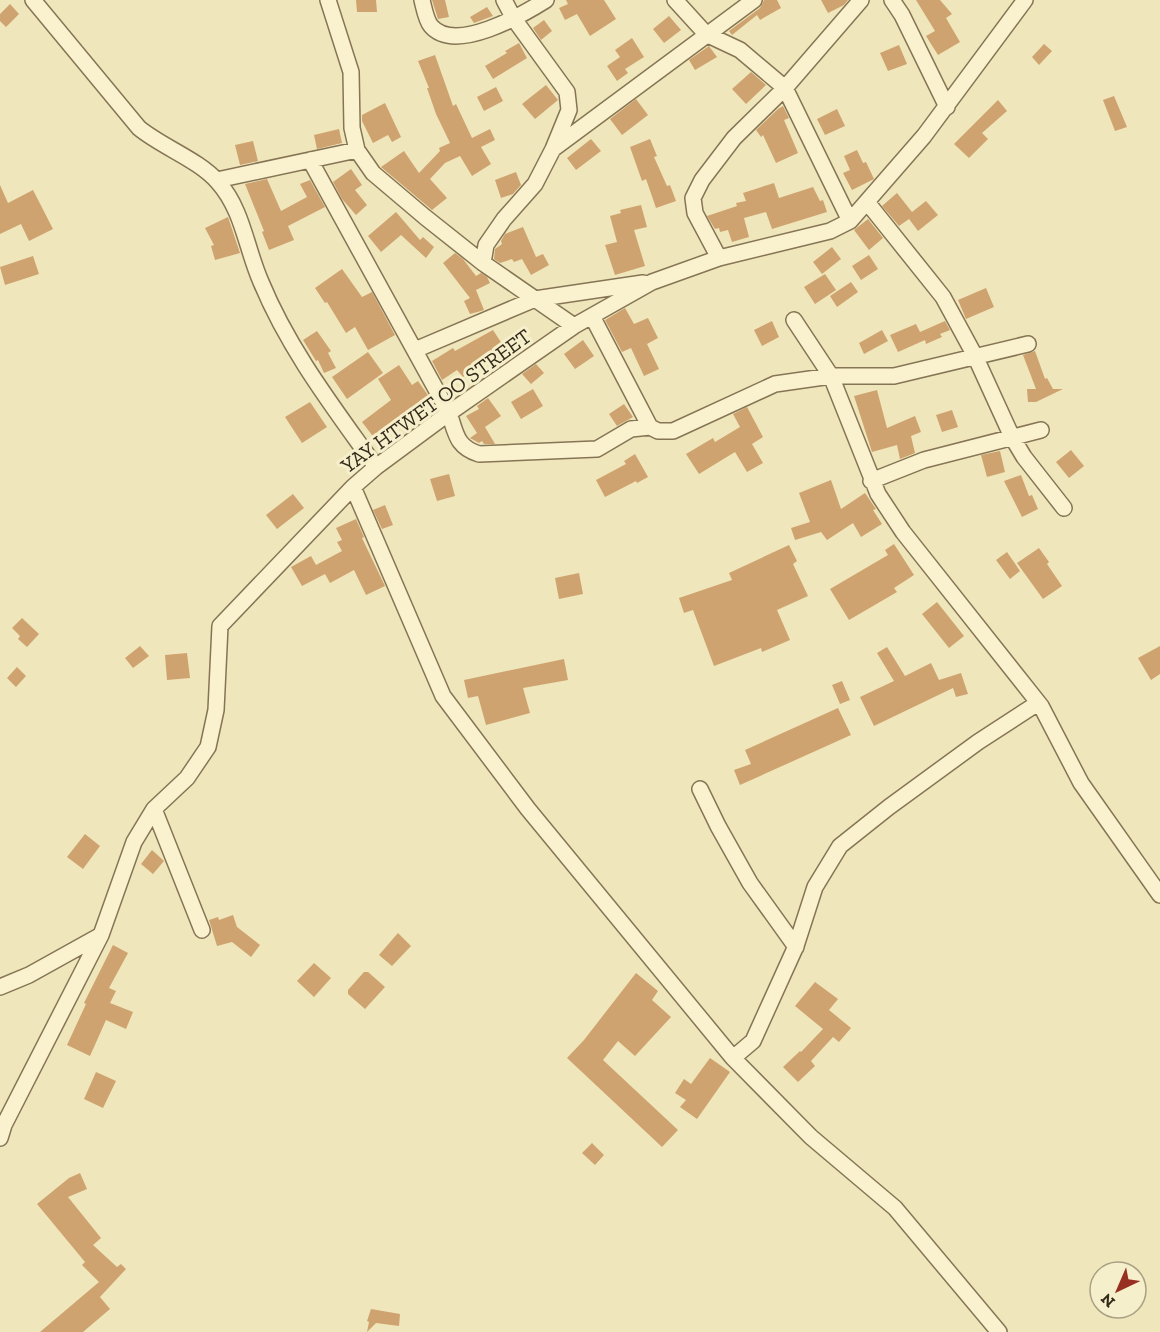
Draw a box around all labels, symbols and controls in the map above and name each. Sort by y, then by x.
street label: YAY HTWET OO STREET [335,323,536,479]
north arrow [1088,1260,1148,1320]
text: N [1097,1289,1119,1311]

